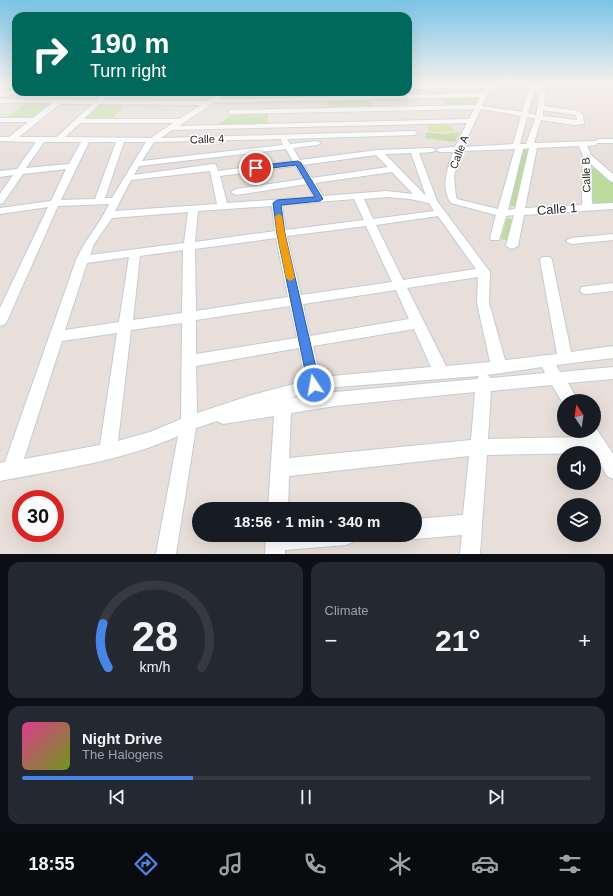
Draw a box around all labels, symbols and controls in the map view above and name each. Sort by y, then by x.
icon: right [24,28,76,80]
text: 190 m [90,28,169,59]
text: Turn right [90,61,166,81]
street label: Calle 4 [190,132,224,146]
street label: Calle A [447,133,471,170]
pin [239,151,273,185]
icon: arrive [245,157,267,179]
street label: Calle B [579,157,593,193]
street label: Calle 1 [536,200,578,218]
position arrow [293,364,335,406]
north arrow [557,394,601,438]
map controls [557,394,601,542]
button: sound [557,446,601,490]
speed limit sign: 30 [12,490,64,542]
button: layers [557,498,601,542]
text: 18:56 · 1 min · 340 m [234,513,380,530]
text: Climate [325,603,369,618]
text: 28 [132,613,178,660]
text: 21° [435,624,480,657]
text: − [325,628,337,653]
text: + [578,628,591,653]
text: km/h [140,659,171,675]
text: Night Drive [82,730,162,747]
text: The Halogens [82,747,163,762]
icon: previous [106,786,128,808]
icon: pause [295,786,317,808]
icon: next [485,786,507,808]
icon: directions [132,850,160,878]
icon: music [217,850,245,878]
icon: phone [301,850,329,878]
icon: climate [386,850,414,878]
icon: car [471,850,499,878]
icon: filters [556,850,584,878]
text: 18:55 [28,854,75,874]

